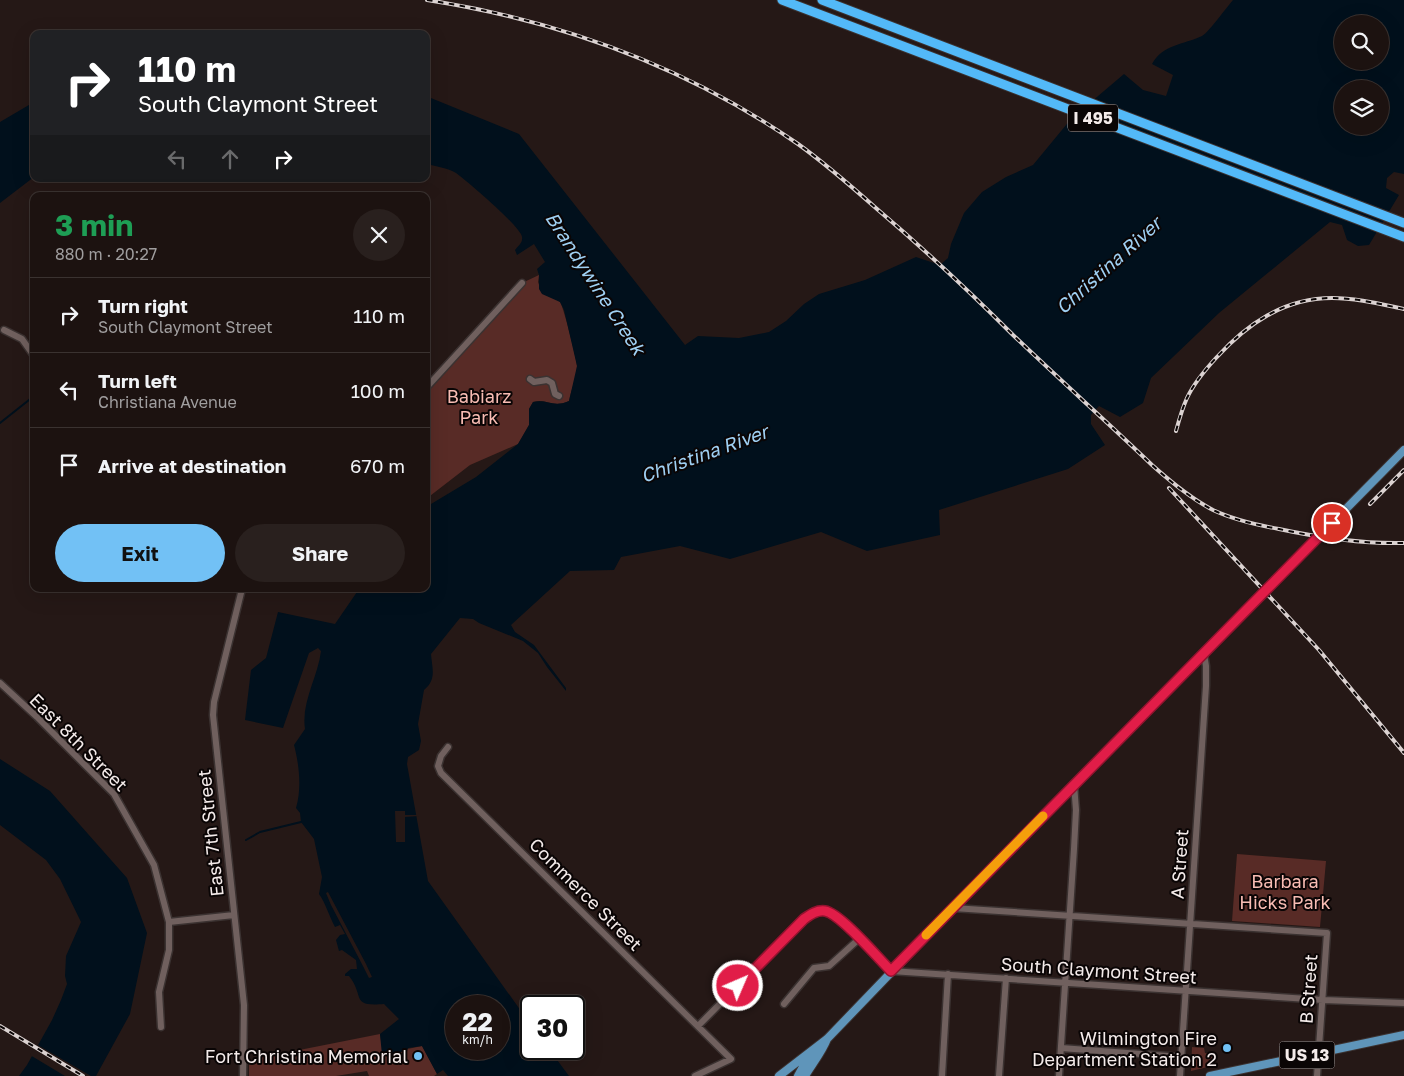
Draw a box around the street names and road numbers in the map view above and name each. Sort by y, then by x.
road number: I 495 [1068,105,1118,132]
street label: East 8th Street [26,689,132,795]
street label: East 7th Street [192,768,228,898]
street label: A Street [1166,828,1192,900]
street label: Commerce Street [525,833,647,955]
street label: South Claymont Street [1000,952,1198,988]
street label: B Street [1295,953,1321,1025]
road number: US 13 [1280,1042,1334,1068]

